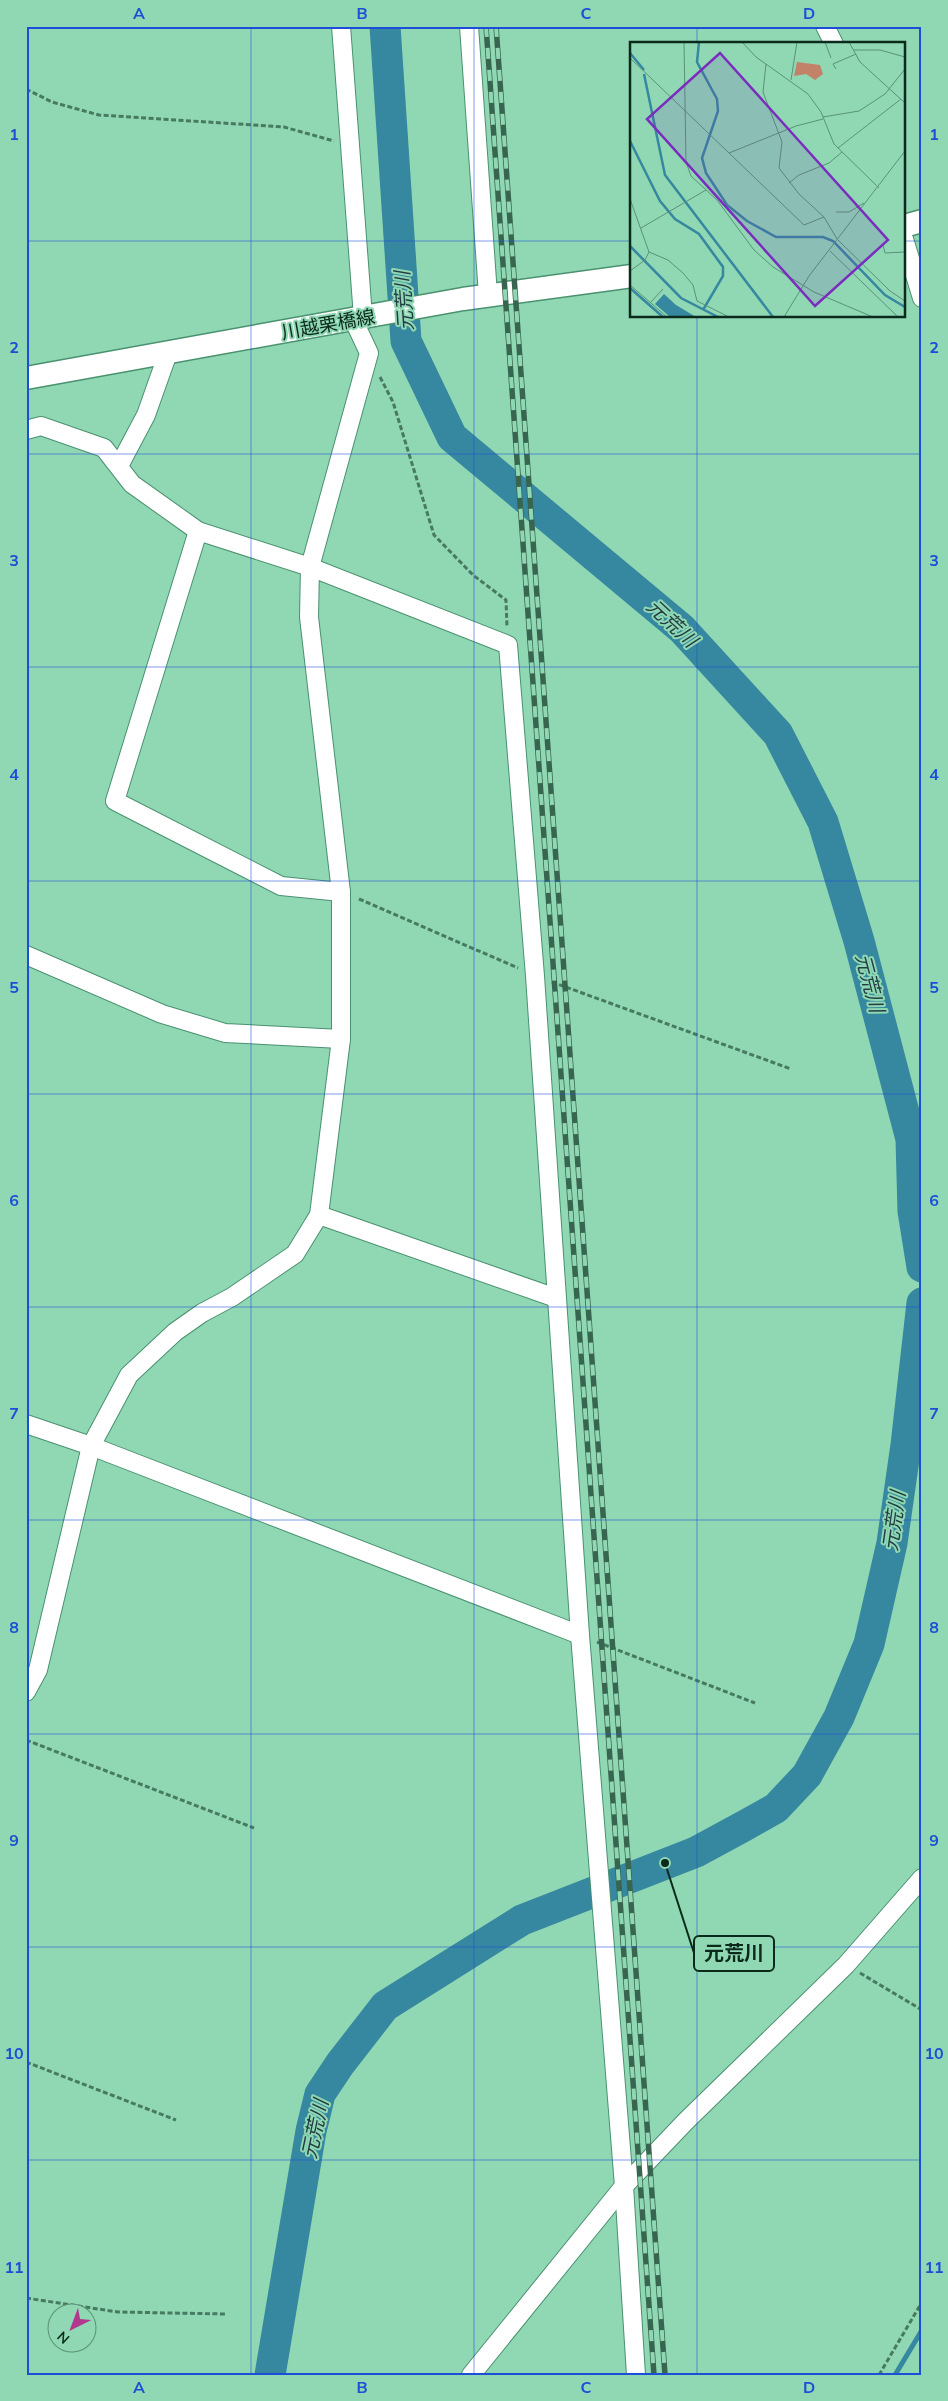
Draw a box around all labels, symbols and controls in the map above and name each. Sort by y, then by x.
text: A [133,3,145,23]
text: B [356,3,368,23]
text: C [581,3,592,23]
text: D [803,3,815,23]
inset map [630,42,906,318]
text: 1 [9,124,19,144]
text: 1 [929,124,939,144]
water label: 元荒川 [389,268,418,332]
street label: 川越栗橋線 [279,304,377,344]
text: 2 [9,337,19,357]
text: 2 [929,337,939,357]
text: 3 [9,550,19,570]
text: 3 [929,550,939,570]
water label: 元荒川 [642,593,704,654]
text: 4 [9,764,19,784]
text: 4 [929,764,939,784]
water label: 元荒川 [851,951,891,1017]
text: 5 [9,977,19,997]
text: 5 [929,977,939,997]
text: 6 [9,1190,19,1210]
text: 6 [929,1190,939,1210]
text: 7 [9,1403,19,1423]
text: 7 [929,1403,939,1423]
water label: 元荒川 [877,1488,910,1552]
text: 8 [9,1617,19,1637]
text: 8 [929,1617,939,1637]
text: 9 [9,1830,19,1850]
text: 9 [929,1830,939,1850]
callout: 元荒川 [694,1936,774,1971]
text: 元荒川 [704,1940,764,1965]
text: 10 [4,2043,24,2063]
text: 10 [924,2043,944,2063]
water label: 元荒川 [296,2095,333,2161]
text: 11 [4,2257,24,2277]
text: 11 [924,2257,944,2277]
north arrow [48,2304,98,2354]
text: N [53,2327,73,2348]
text: A [133,2377,145,2397]
text: B [356,2377,368,2397]
text: C [581,2377,592,2397]
text: D [803,2377,815,2397]

